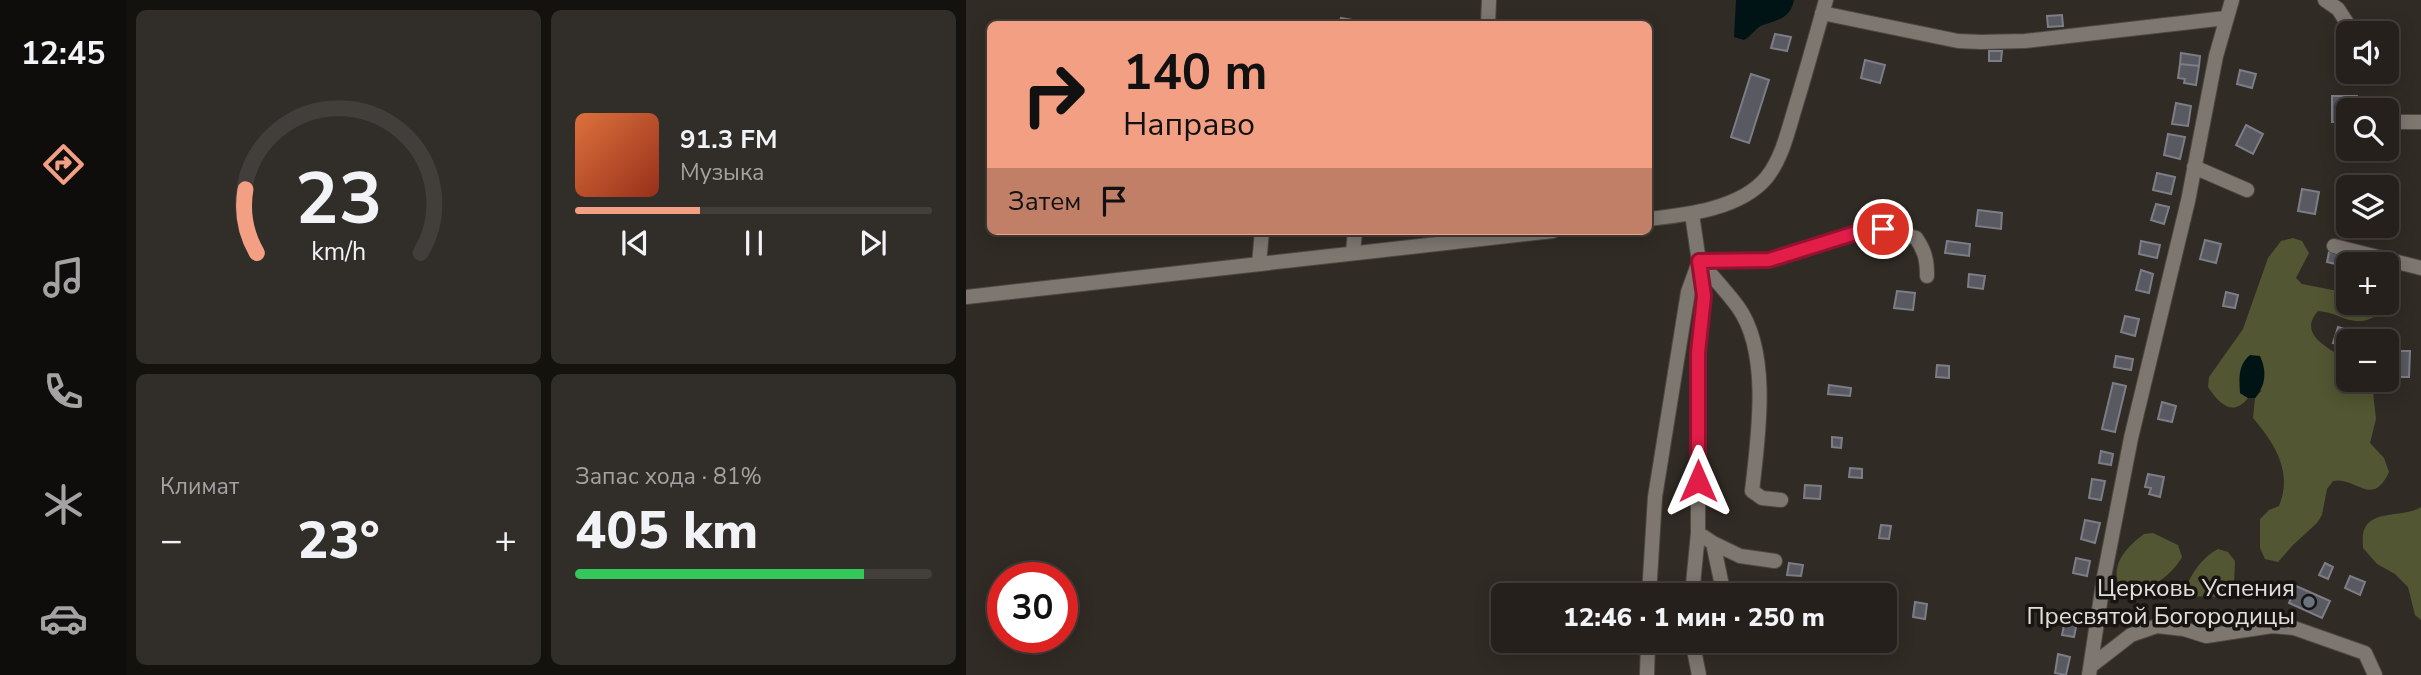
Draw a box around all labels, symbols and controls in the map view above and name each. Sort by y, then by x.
map controls [2336,21,2399,392]
button: sound [2336,21,2399,84]
text: 12:45 [21,32,105,75]
text: 140 m [1123,39,1267,106]
icon: right [1008,49,1099,140]
button: search [2336,98,2399,161]
text: Направо [1123,103,1255,146]
text: 91.3 FM [680,122,777,157]
icon: directions [39,140,88,189]
text: 23 [295,150,382,250]
text: Музыка [680,157,764,188]
button: layers [2336,175,2399,238]
icon: arrive [1095,182,1133,220]
text: Затем [1008,184,1081,219]
pin [1853,199,1913,259]
icon: arrive [1864,210,1902,248]
icon: previous [616,224,654,262]
icon: pause [735,224,773,262]
icon: next [854,224,892,262]
text: km/h [311,235,366,269]
button: + [2336,252,2399,315]
icon: music [39,253,88,302]
button: − [2336,329,2399,392]
icon: phone [39,367,88,416]
position arrow [1661,444,1735,518]
text: Запас хода · 81% [575,461,762,492]
text: Климат [160,471,239,502]
icon: climate [39,480,88,529]
text: 405 km [575,495,758,566]
text: 23° [297,505,380,576]
text: − [160,515,183,566]
text: + [494,515,517,566]
speed limit sign: 30 [987,562,1078,653]
place label: Церковь Успения Пресвятой Богородицы [2026,572,2295,632]
icon: car [39,594,88,643]
marker: Церковь Успения Пресвятой Богородицы [2301,594,2317,610]
text: 12:46 · 1 мин · 250 m [1563,600,1825,635]

